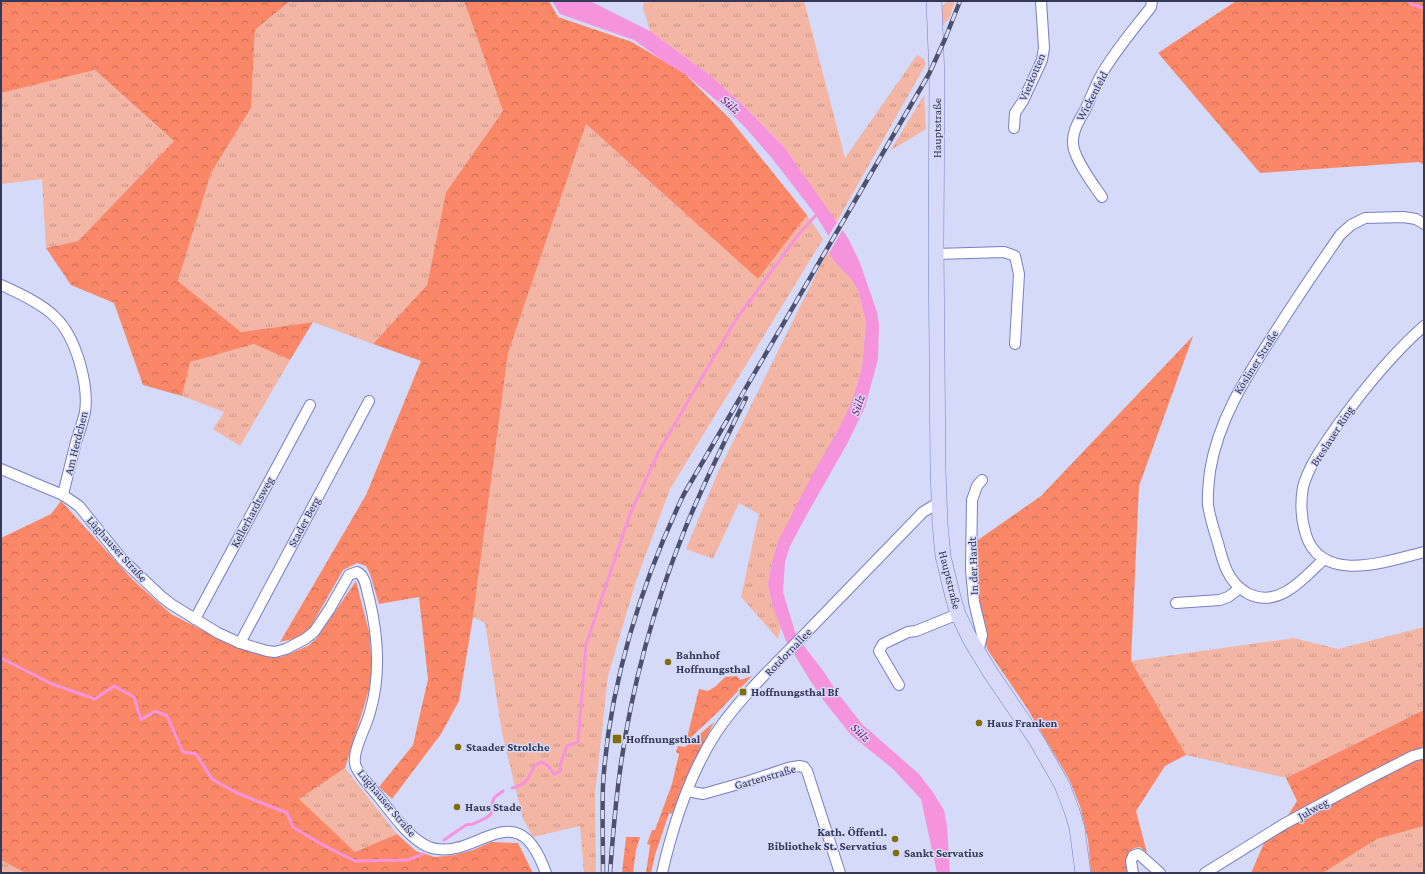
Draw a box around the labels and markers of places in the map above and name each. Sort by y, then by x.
place label: Bahnhof Hoffnungsthal [676,648,751,676]
marker: Bahnhof Hoffnungsthal [663,657,673,667]
place label: Hoffnungsthal Bf [751,685,840,699]
marker: Hoffnungsthal Bf [738,687,748,697]
place label: Haus Franken [987,716,1058,730]
marker: Haus Franken [974,718,984,728]
place label: Hoffnungsthal [626,732,701,746]
marker: Hoffnungsthal [611,733,623,745]
place label: Staader Strolche [466,740,550,754]
marker: Staader Strolche [453,742,463,752]
place label: Haus Stade [465,800,522,814]
marker: Haus Stade [452,802,462,812]
place label: Kath. Öffentl. Bibliothek St. Servatius [768,825,887,853]
marker: Kath. Öffentl. Bibliothek St. Servatius [890,834,900,844]
place label: Sankt Servatius [904,846,984,860]
marker: Sankt Servatius [891,848,901,858]

